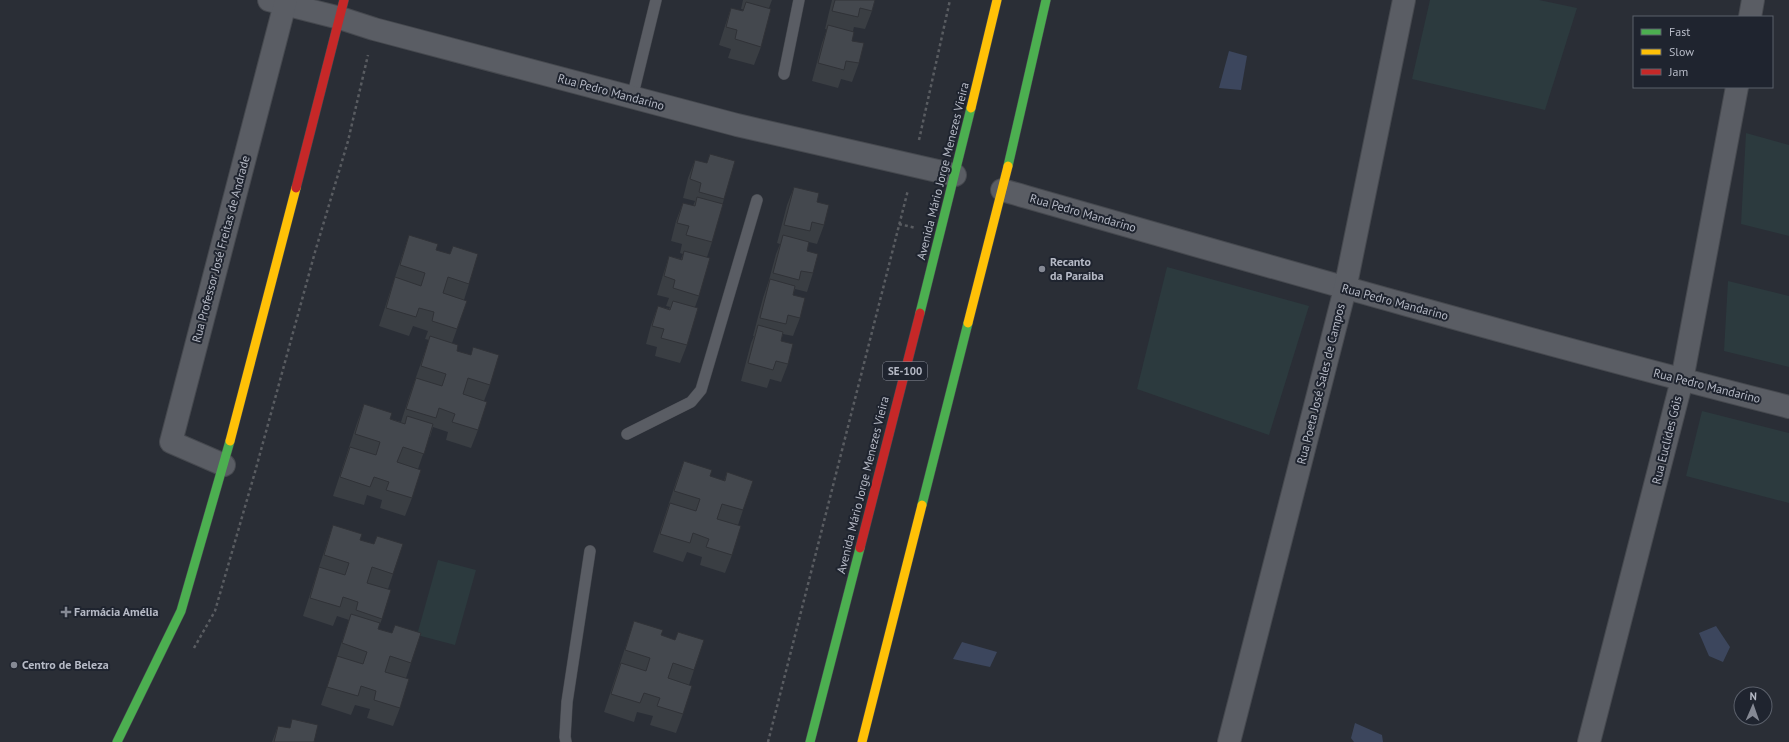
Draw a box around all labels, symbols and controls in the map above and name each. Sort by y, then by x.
legend [1633,16,1773,88]
text: Fast [1669,24,1690,39]
text: Slow [1669,44,1694,59]
text: Jam [1668,64,1688,79]
street label: Rua Pedro Mandarino [556,70,666,113]
street label: Avenida Mário Jorge Menezes Vieira [913,80,972,261]
street label: Rua Professor José Freitas de Andrade [188,154,253,344]
street label: Rua Pedro Mandarino [1028,190,1138,235]
place label: Recanto da Paraiba [1050,254,1104,283]
marker: Recanto da Paraiba [1037,264,1047,274]
street label: Rua Pedro Mandarino [1340,280,1450,323]
street label: Rua Poeta José Sales de Campos [1293,302,1348,466]
road number: SE-100 [883,362,927,380]
street label: Rua Pedro Mandarino [1652,365,1762,406]
street label: Avenida Mário Jorge Menezes Vieira [833,394,892,575]
street label: Rua Euclídes Góis [1648,394,1685,486]
place label: Farmácia Amélia [74,604,159,619]
marker: Farmácia Amélia [61,607,71,617]
place label: Centro de Beleza [22,657,109,672]
marker: Centro de Beleza [9,660,19,670]
north arrow [1733,686,1773,726]
text: N [1749,689,1757,703]

